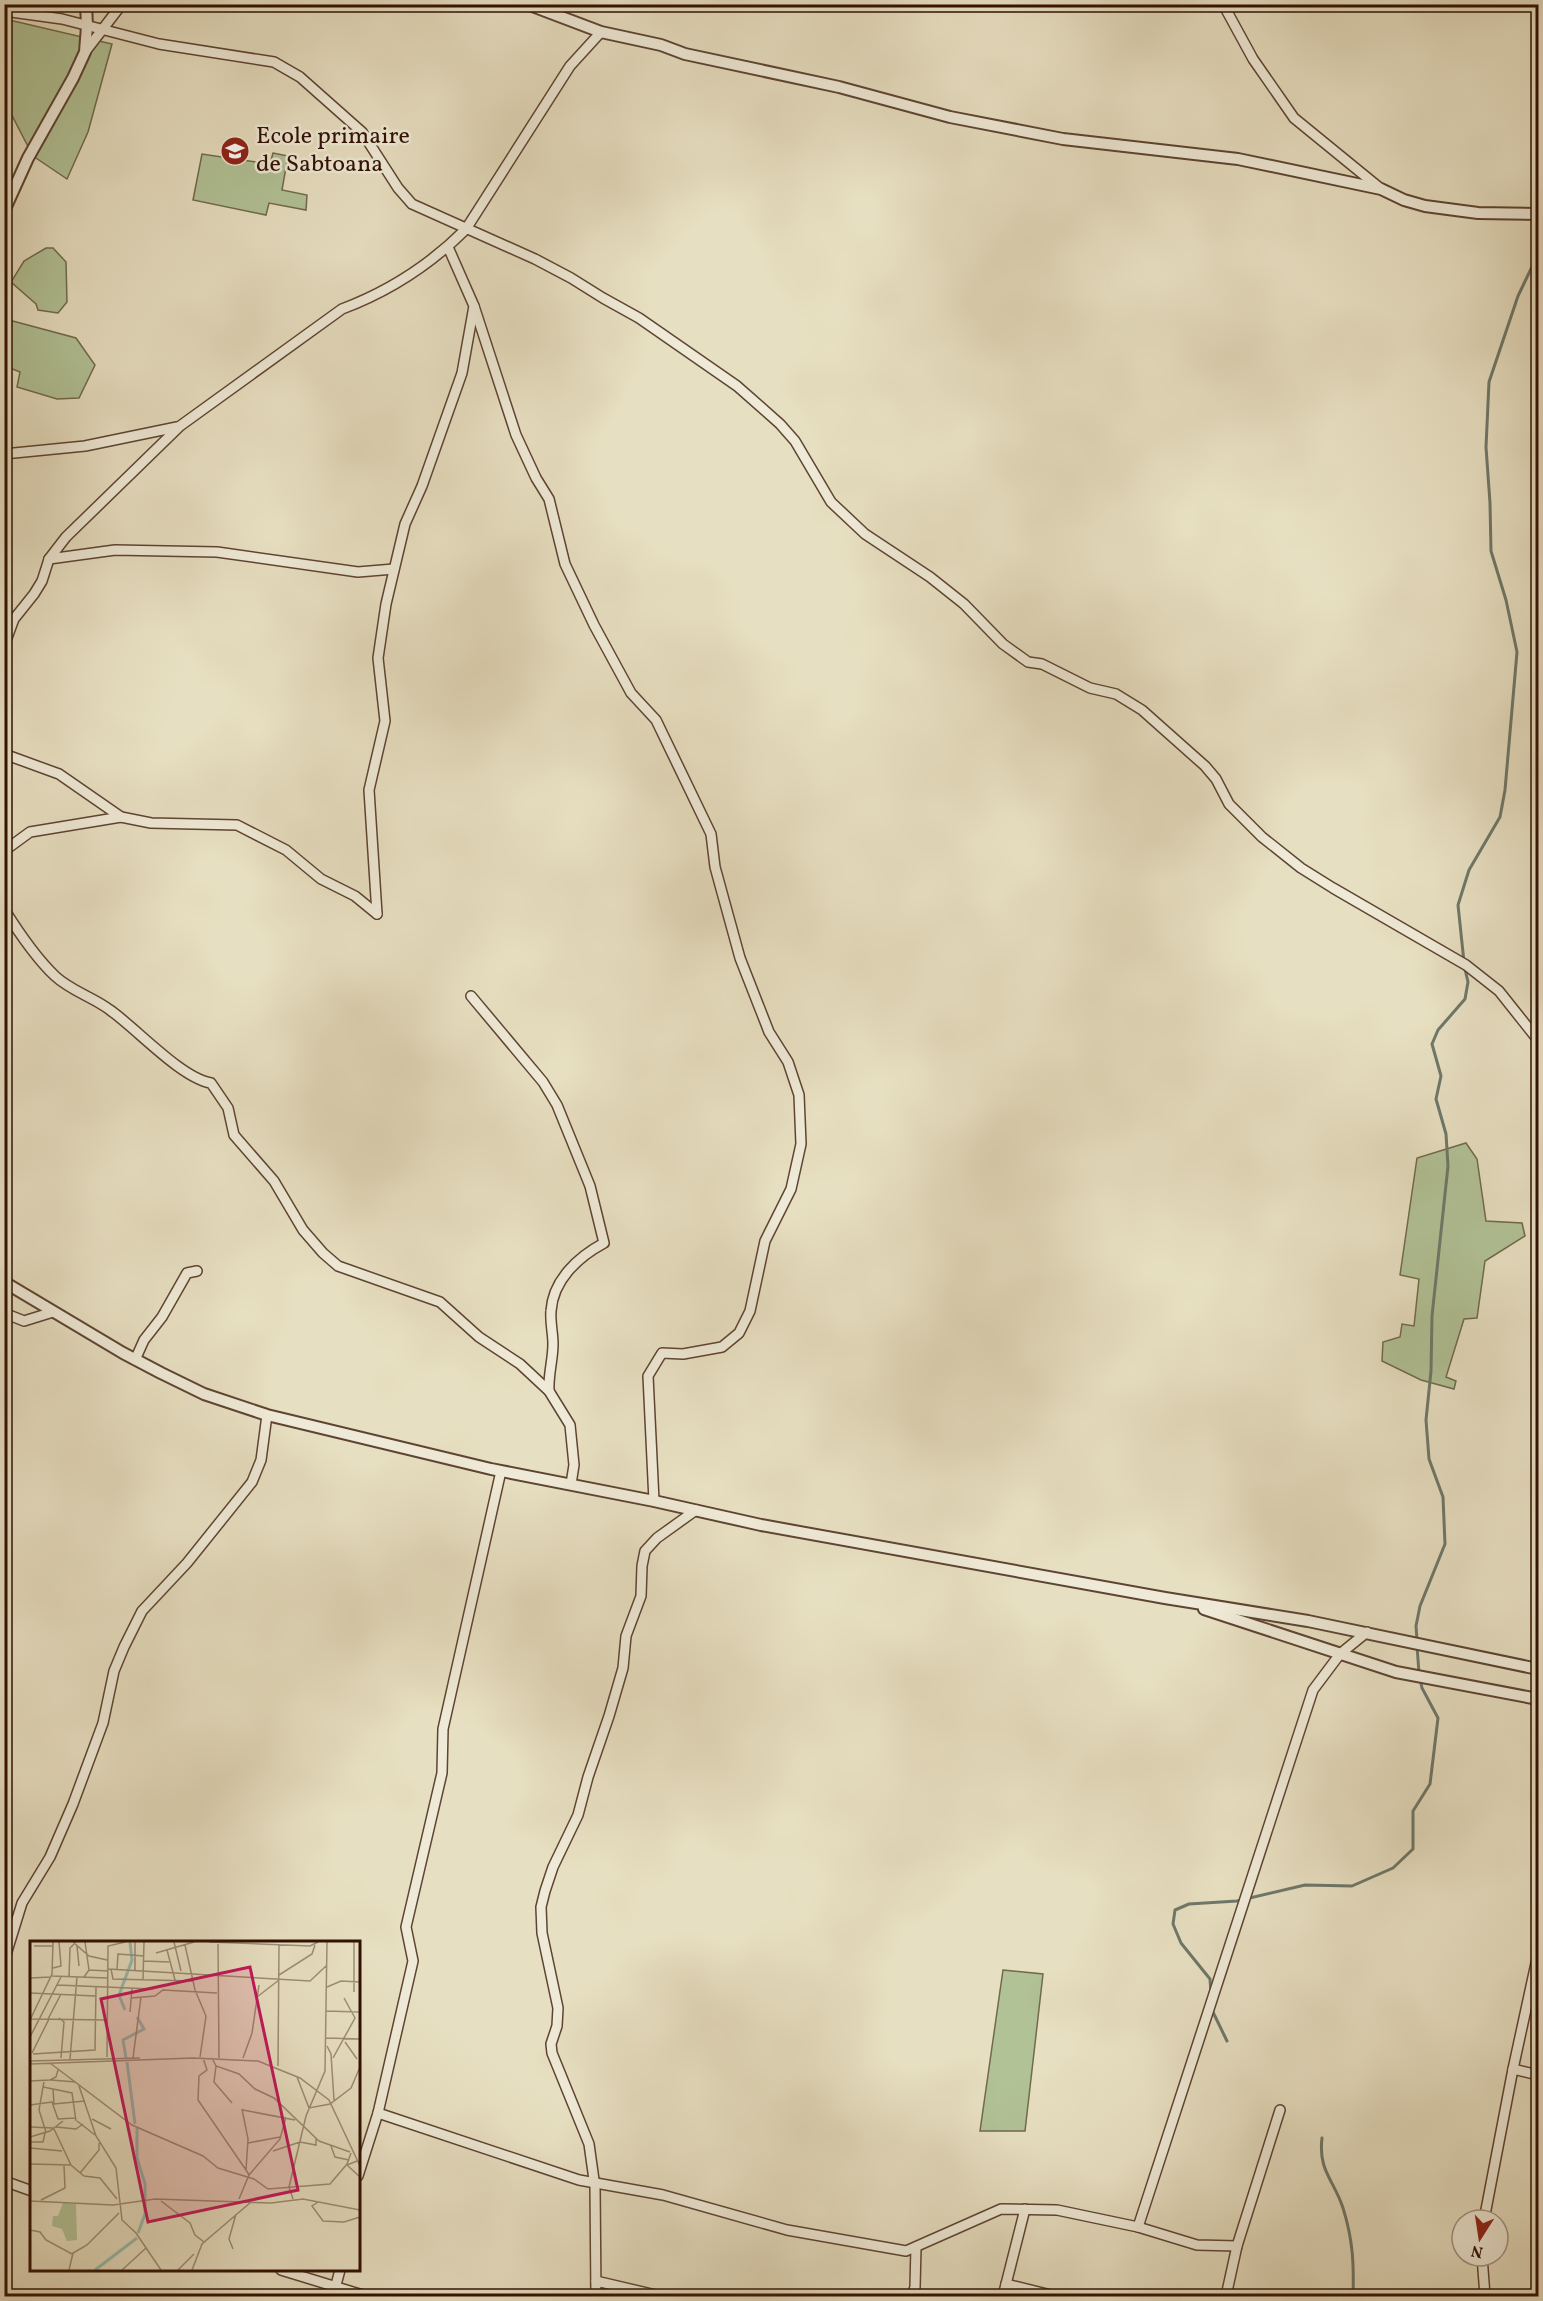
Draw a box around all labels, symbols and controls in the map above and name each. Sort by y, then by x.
place label: Ecole primaire de Sabtoana [256,120,410,182]
school or university icon: Ecole primaire de Sabtoana [219,135,251,167]
inset map [30,1941,360,2271]
north arrow [1450,2208,1510,2268]
text: N [1469,2239,1485,2263]

